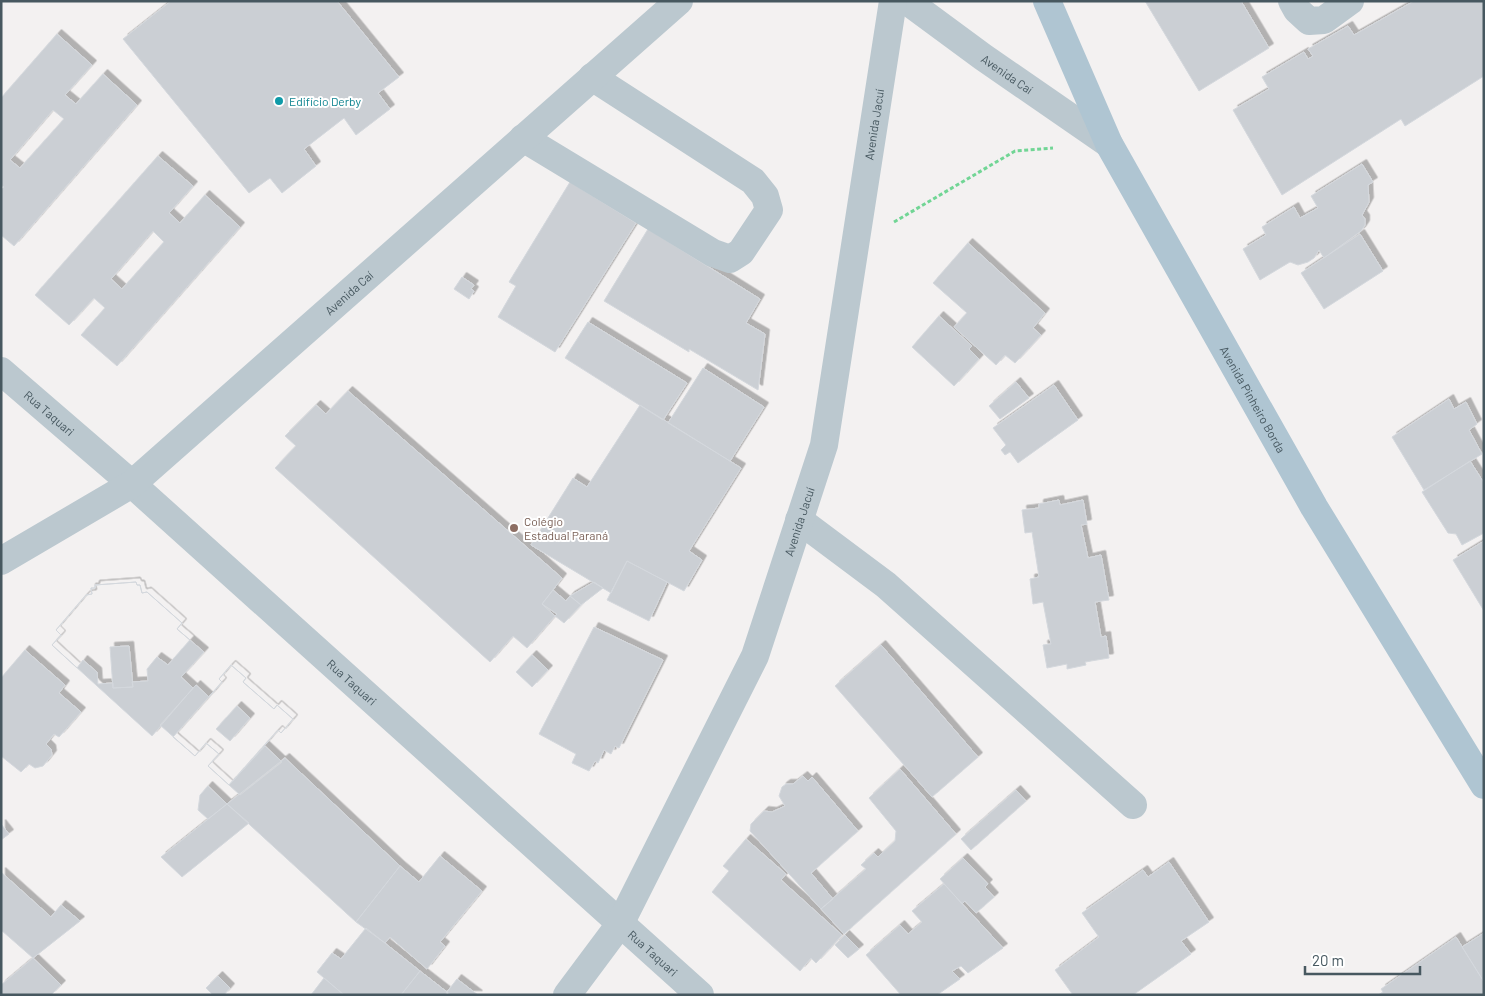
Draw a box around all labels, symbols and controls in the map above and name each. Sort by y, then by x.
street label: Avenida Caí [979,51,1036,97]
street label: Avenida Jacuí [861,88,886,161]
place label: Edifício Derby [289,94,362,108]
marker: Edifício Derby [273,95,285,107]
street label: Avenida Caí [322,267,376,318]
street label: Avenida Pinheiro Borda [1217,343,1289,455]
street label: Rua Taquari [21,387,77,438]
street label: Avenida Jacuí [781,485,817,558]
place label: Colégio Estadual Paraná [524,514,608,542]
marker: Colégio Estadual Paraná [508,522,520,534]
street label: Rua Taquari [324,656,380,708]
street label: Rua Taquari [625,927,681,979]
scale bar [1305,944,1420,976]
text: 20 m [1312,951,1344,969]

